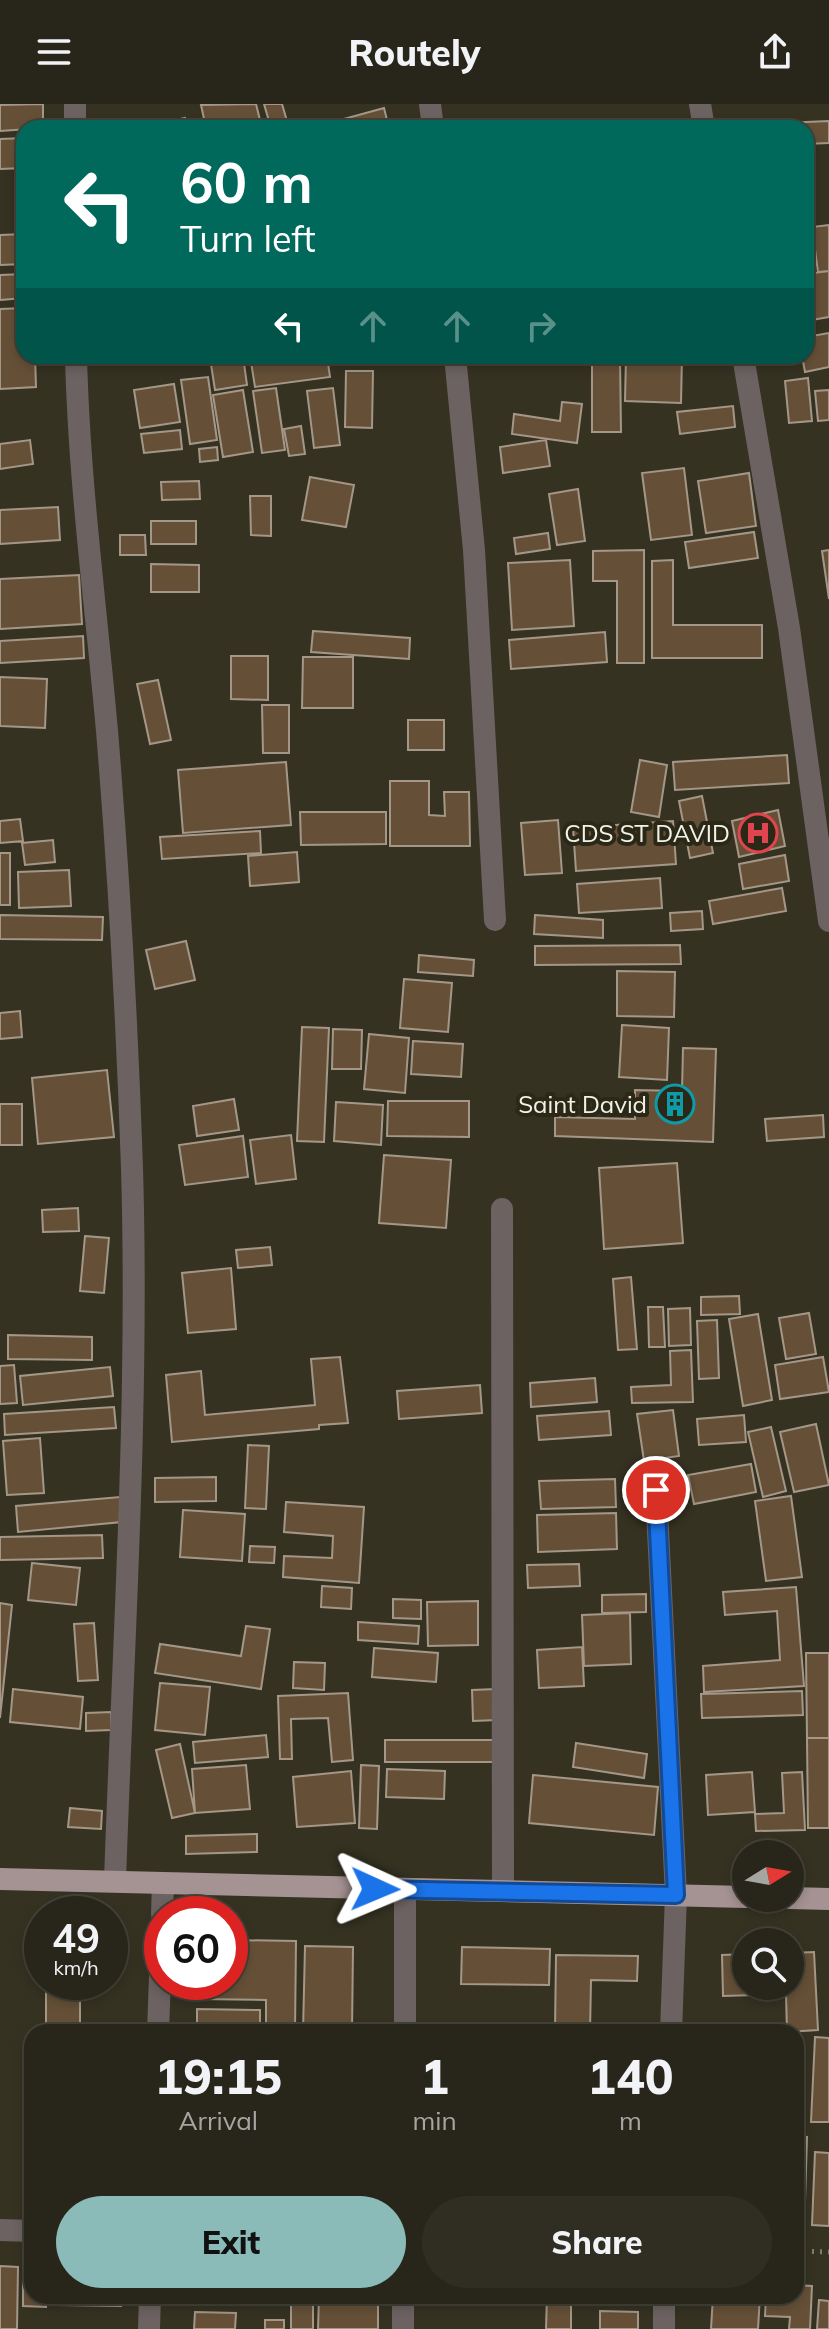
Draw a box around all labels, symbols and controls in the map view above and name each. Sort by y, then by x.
icon: menu [32,30,76,74]
text: Routely [348,30,481,75]
icon: share [753,30,797,74]
text: 60 m [180,147,313,217]
icon: left [48,152,152,256]
text: Turn left [180,216,316,261]
icon: left [267,304,311,348]
icon: ahead [351,304,395,348]
icon: ahead [435,304,479,348]
icon: right [519,304,563,348]
hospital icon: CDS ST DAVID [737,812,779,854]
place label: CDS ST DAVID [564,818,730,848]
building icon: Saint David [654,1083,696,1125]
place label: Saint David [518,1089,647,1119]
pin [622,1456,690,1524]
icon: arrive [634,1468,678,1512]
north arrow [732,1840,804,1912]
map controls [732,1840,804,2000]
position arrow [333,1847,417,1931]
speed limit sign: 60 [144,1896,248,2000]
text: 49 [52,1913,100,1963]
button: search [732,1928,804,2000]
text: km/h [53,1955,99,1980]
text: 19:15 [154,2046,282,2106]
text: 1 [420,2046,449,2106]
text: 140 [587,2046,674,2106]
text: Arrival [178,2104,258,2137]
text: min [413,2104,457,2137]
text: m [619,2104,642,2137]
button: Exit [56,2196,406,2288]
button: Share [422,2196,772,2288]

